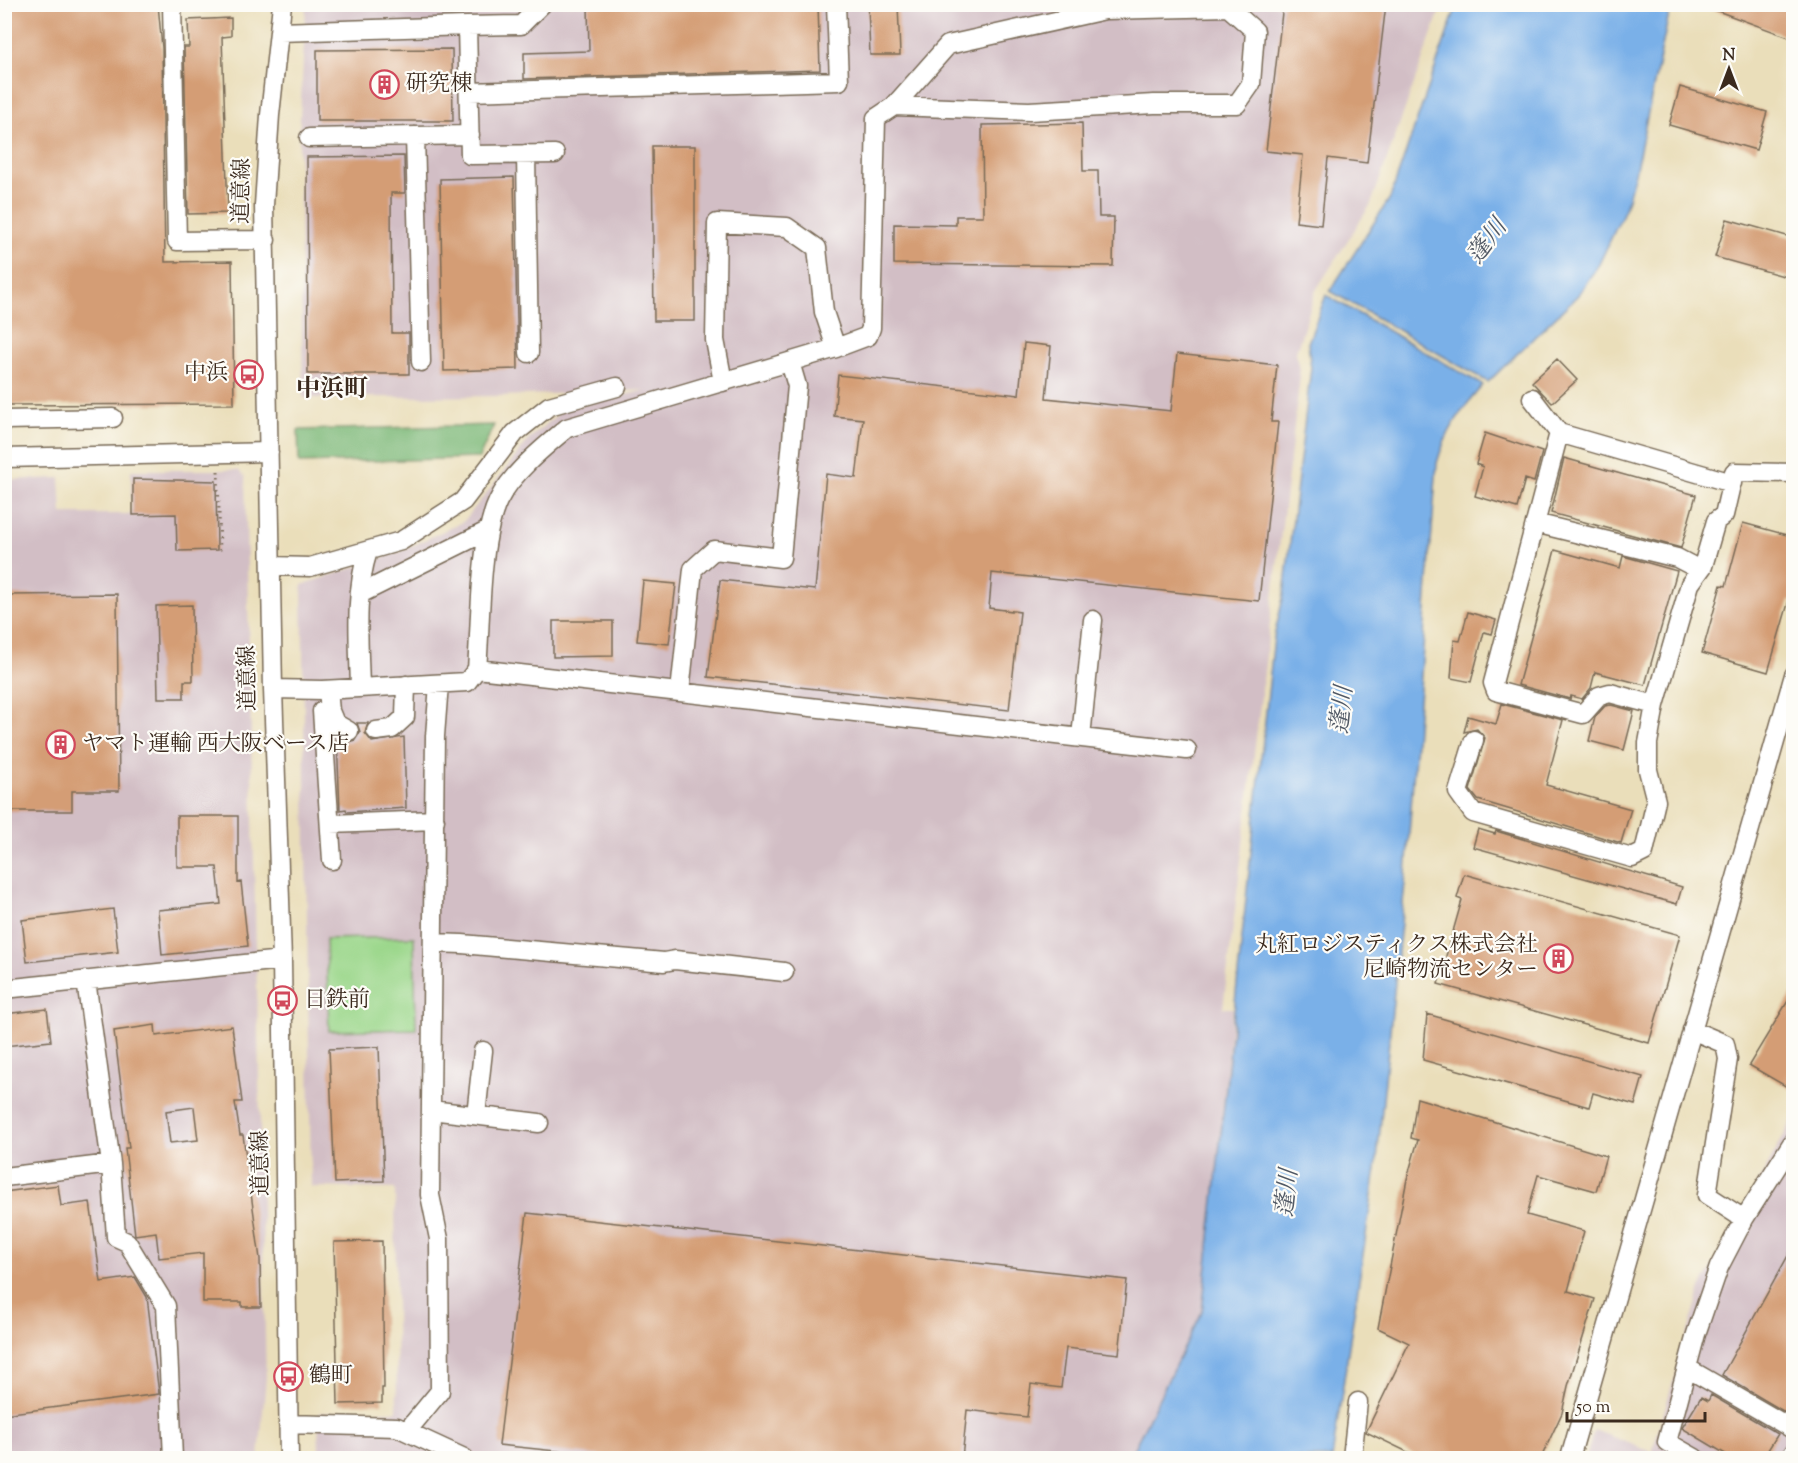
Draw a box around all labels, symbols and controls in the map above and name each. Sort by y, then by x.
north arrow [1699,39,1759,99]
text: N [1723,45,1736,68]
building icon: 研究棟 [369,69,401,101]
place label: 研究棟 [406,69,472,101]
street label: 道意線 [226,158,260,224]
water label: 蓬川 [1460,210,1518,271]
place label: 中浜 [184,358,228,390]
bus stop icon: 中浜 [233,358,265,390]
district label: 中浜町 [296,373,368,407]
street label: 道意線 [232,645,266,711]
water label: 蓬川 [1324,681,1363,736]
building icon: ヤマト運輸 西大阪ベース店 [45,729,77,761]
place label: ヤマト運輸 西大阪ベース店 [82,729,350,761]
place label: 丸紅ロジスティクス株式会社 尼崎物流センター [1255,930,1538,987]
building icon: 丸紅ロジスティクス株式会社 尼崎物流センター [1543,943,1575,975]
bus stop icon: 日鉄前 [267,985,299,1017]
place label: 日鉄前 [304,985,370,1017]
street label: 道意線 [245,1130,279,1196]
water label: 蓬川 [1269,1164,1308,1219]
bus stop icon: 鶴町 [272,1361,304,1393]
place label: 鶴町 [309,1361,353,1393]
scale bar [1567,1385,1705,1423]
text: 50 m [1575,1395,1611,1421]

